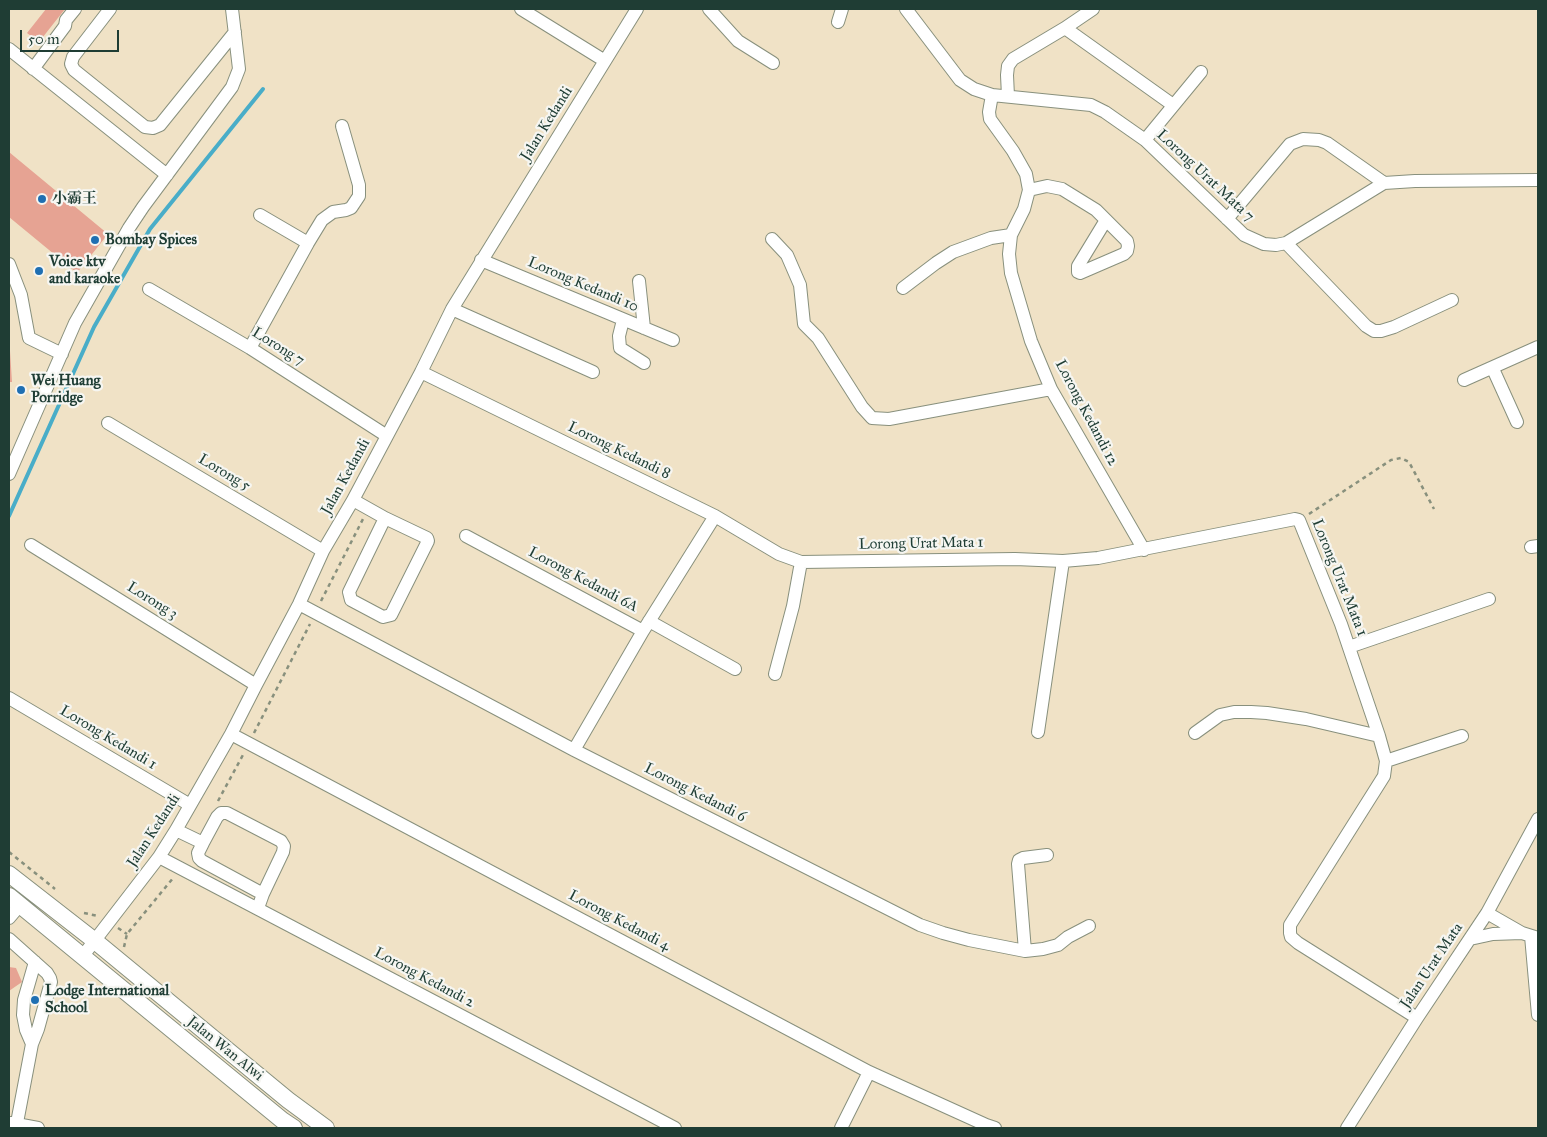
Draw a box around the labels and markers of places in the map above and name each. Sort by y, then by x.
place label: 小霸王 [52,190,97,208]
marker: 小霸王 [36,193,48,205]
place label: Bombay Spices [105,231,197,249]
marker: Bombay Spices [89,234,101,246]
place label: Voice ktv and karaoke [49,253,120,288]
marker: Voice ktv and karaoke [33,265,45,277]
place label: Wei Huang Porridge [31,372,100,407]
marker: Wei Huang Porridge [15,384,27,396]
place label: Lodge International School [45,982,169,1017]
marker: Lodge International School [29,994,41,1006]

